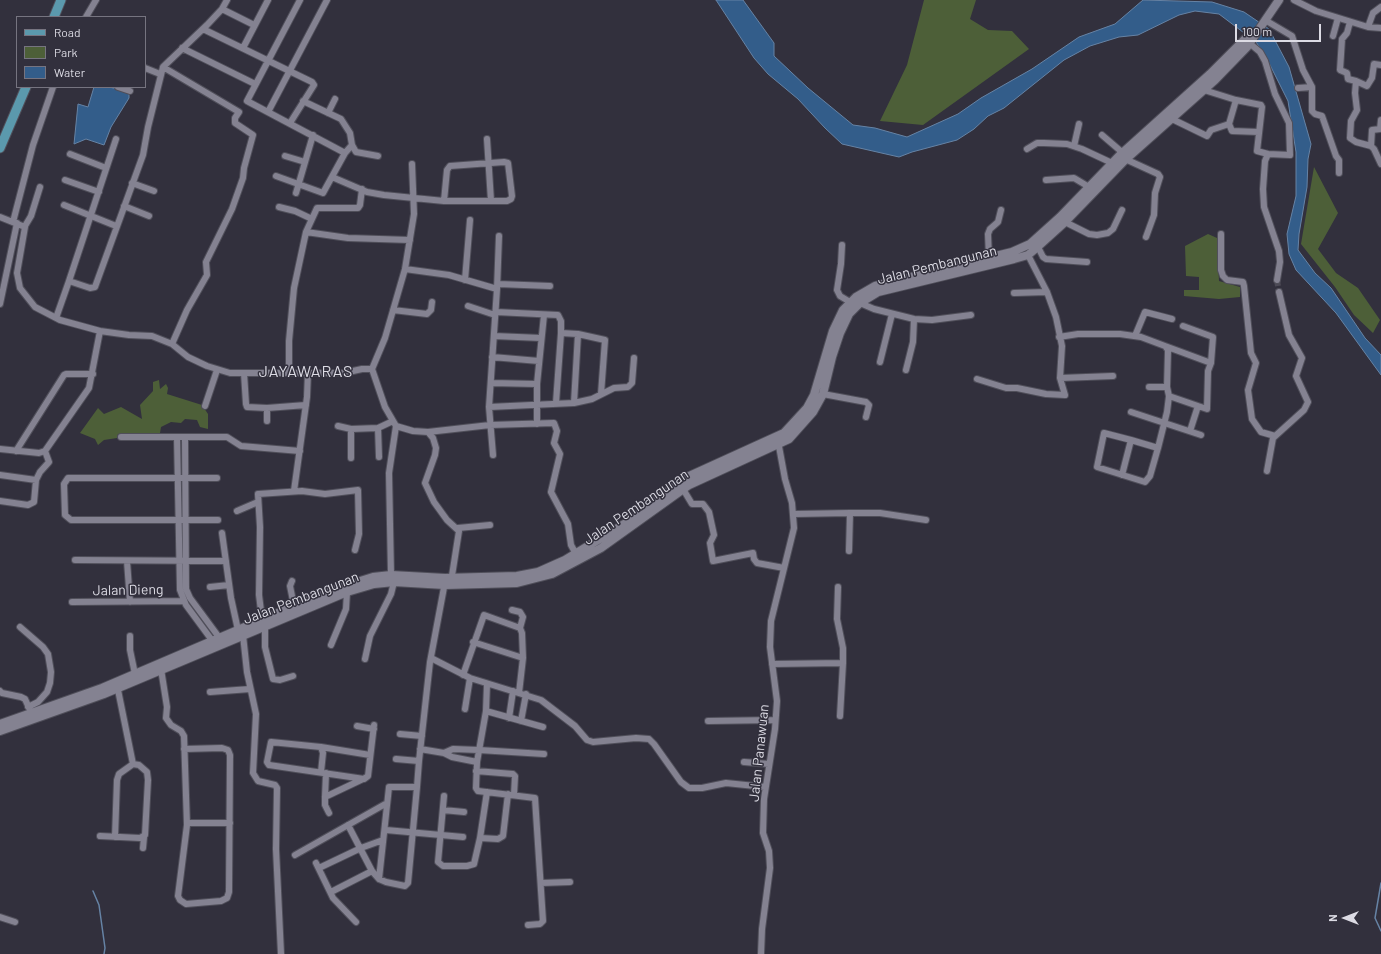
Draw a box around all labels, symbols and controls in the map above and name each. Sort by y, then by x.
legend [16,16,146,88]
scale bar [1237,16,1323,42]
text: 100 m [1242,24,1272,38]
text: Road [54,25,81,39]
text: Park [54,45,78,59]
text: Water [54,65,85,79]
street label: Jalan Pembangunan [875,242,999,288]
district label: JAYAWARAS [259,362,353,382]
street label: Jalan Pembangunan [580,466,692,548]
street label: Jalan Pembangunan [241,568,361,628]
street label: Jalan Dieng [93,581,163,599]
street label: Jalan Panawuan [746,703,772,803]
north arrow [1325,898,1365,938]
text: N [1326,914,1339,922]

